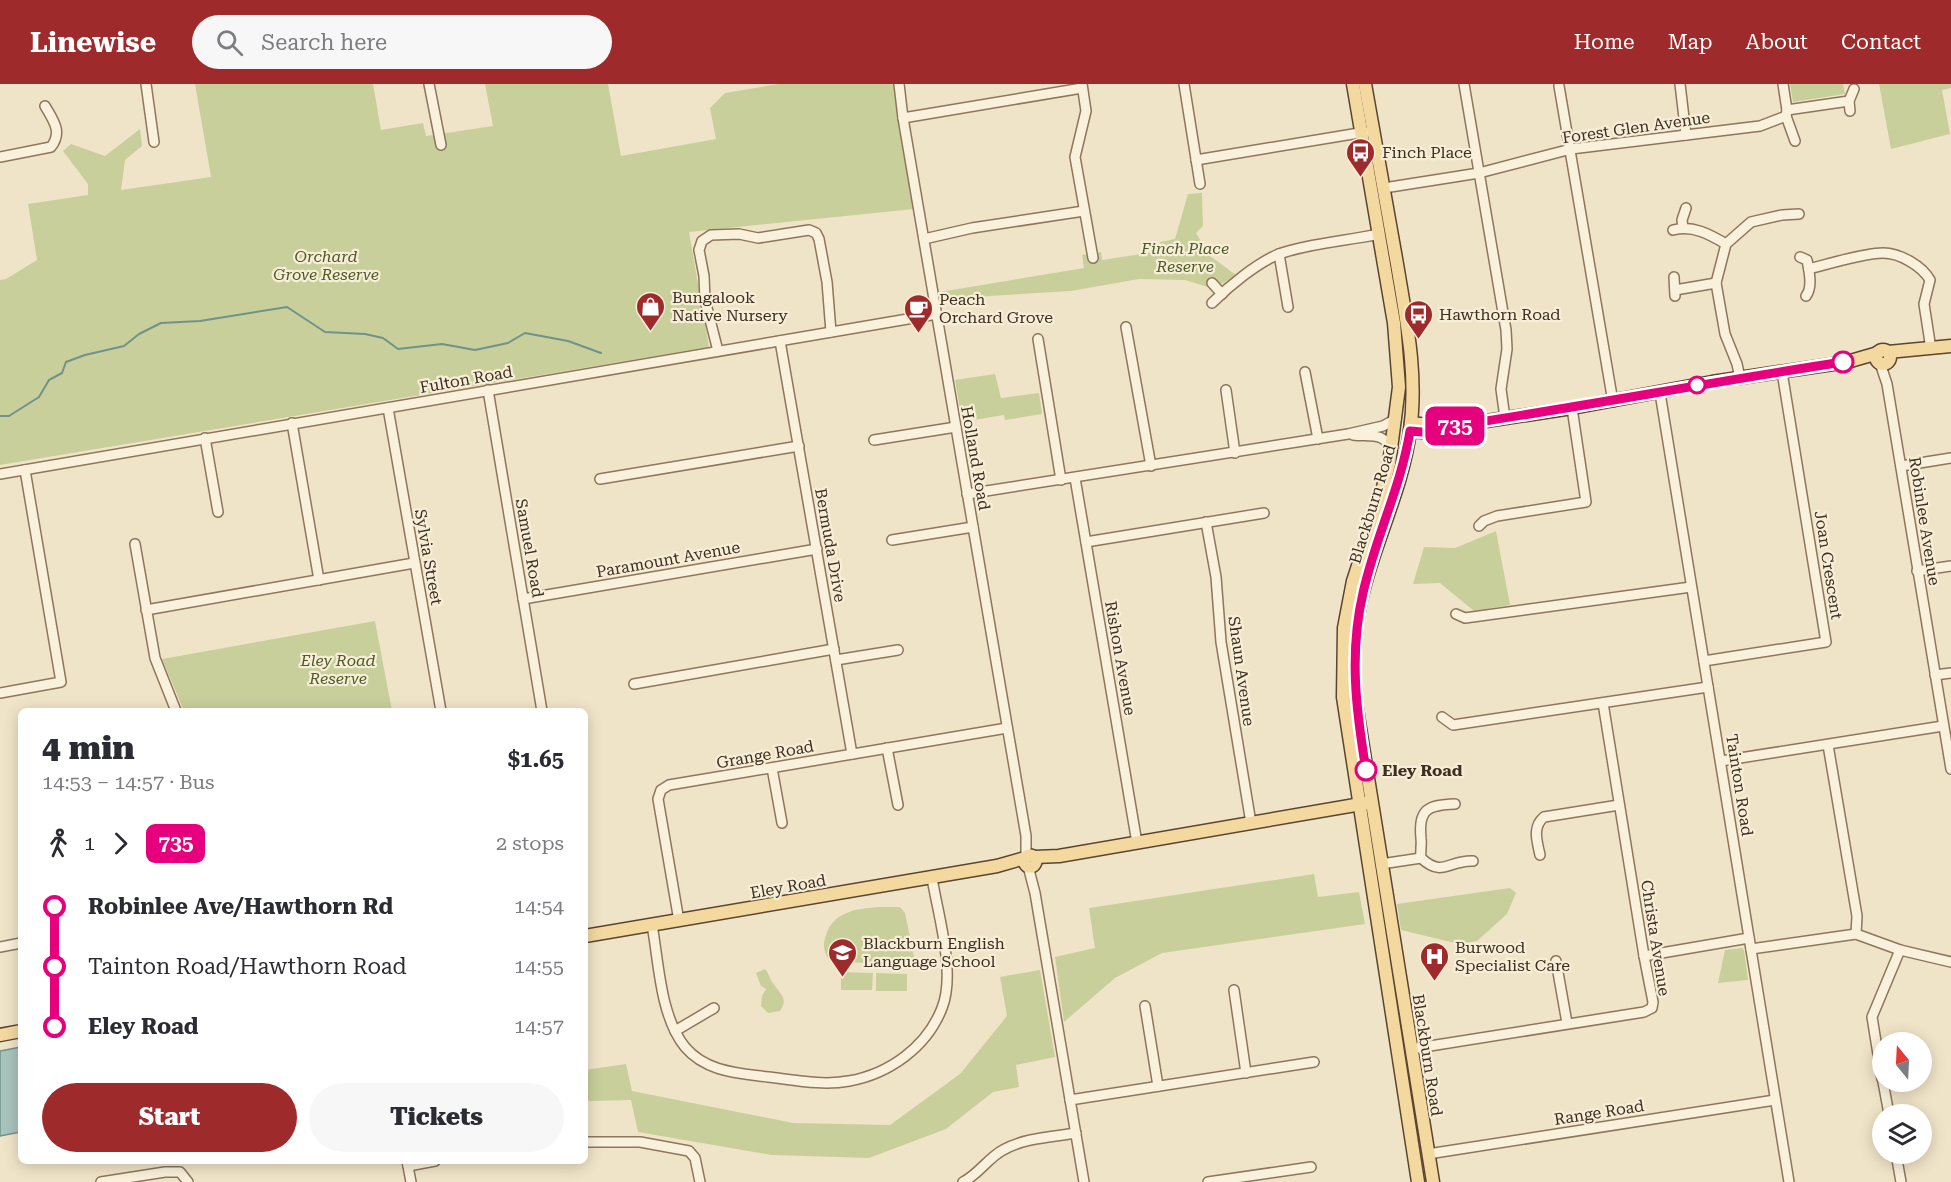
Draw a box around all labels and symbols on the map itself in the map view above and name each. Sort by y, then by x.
street label: Forest Glen Avenue [1561,108,1712,147]
bus stop icon: Finch Place [1345,136,1377,178]
place label: Finch Place [1382,143,1472,162]
park label: Finch Place Reserve [1140,239,1229,276]
park label: Orchard Grove Reserve [273,247,379,284]
place label: Bungalook Native Nursery [672,288,788,325]
shop icon: Bungalook Native Nursery [635,290,667,332]
place label: Peach Orchard Grove [939,290,1053,327]
cafe icon: Peach Orchard Grove [902,292,934,334]
bus stop icon: Hawthorn Road [1402,298,1434,340]
place label: Hawthorn Road [1439,305,1561,324]
unlabelled marker [1832,351,1854,373]
street label: Fulton Road [418,362,514,397]
unlabelled marker [1688,376,1706,394]
street label: Holland Road [957,404,994,512]
line badge: 735 [1420,406,1490,446]
street label: Blackburn Road [1345,442,1400,566]
street label: Robinlee Avenue [1905,455,1944,587]
street label: Bermuda Drive [811,487,850,604]
street label: Samuel Road [511,497,548,599]
street label: Sylvia Street [411,508,446,607]
street label: Joan Crescent [1811,509,1846,621]
street label: Paramount Avenue [595,537,742,581]
street label: Rishon Avenue [1101,599,1140,717]
street label: Shaun Avenue [1224,615,1259,727]
park label: Eley Road Reserve [300,651,375,688]
street label: Tainton Road [1722,733,1757,837]
street label: Grange Road [715,737,815,772]
marker: Eley Road [1355,759,1377,781]
place label: Eley Road [1382,761,1463,780]
street label: Eley Road [749,870,827,903]
street label: Christa Avenue [1637,879,1674,998]
place label: Blackburn English Language School [863,934,1005,971]
school or university icon: Blackburn English Language School [826,936,858,978]
place label: Burwood Specialist Care [1455,938,1570,975]
hospital icon: Burwood Specialist Care [1418,940,1450,982]
street label: Blackburn Road [1408,993,1447,1118]
north arrow [1872,1032,1932,1092]
street label: Range Road [1553,1096,1645,1129]

